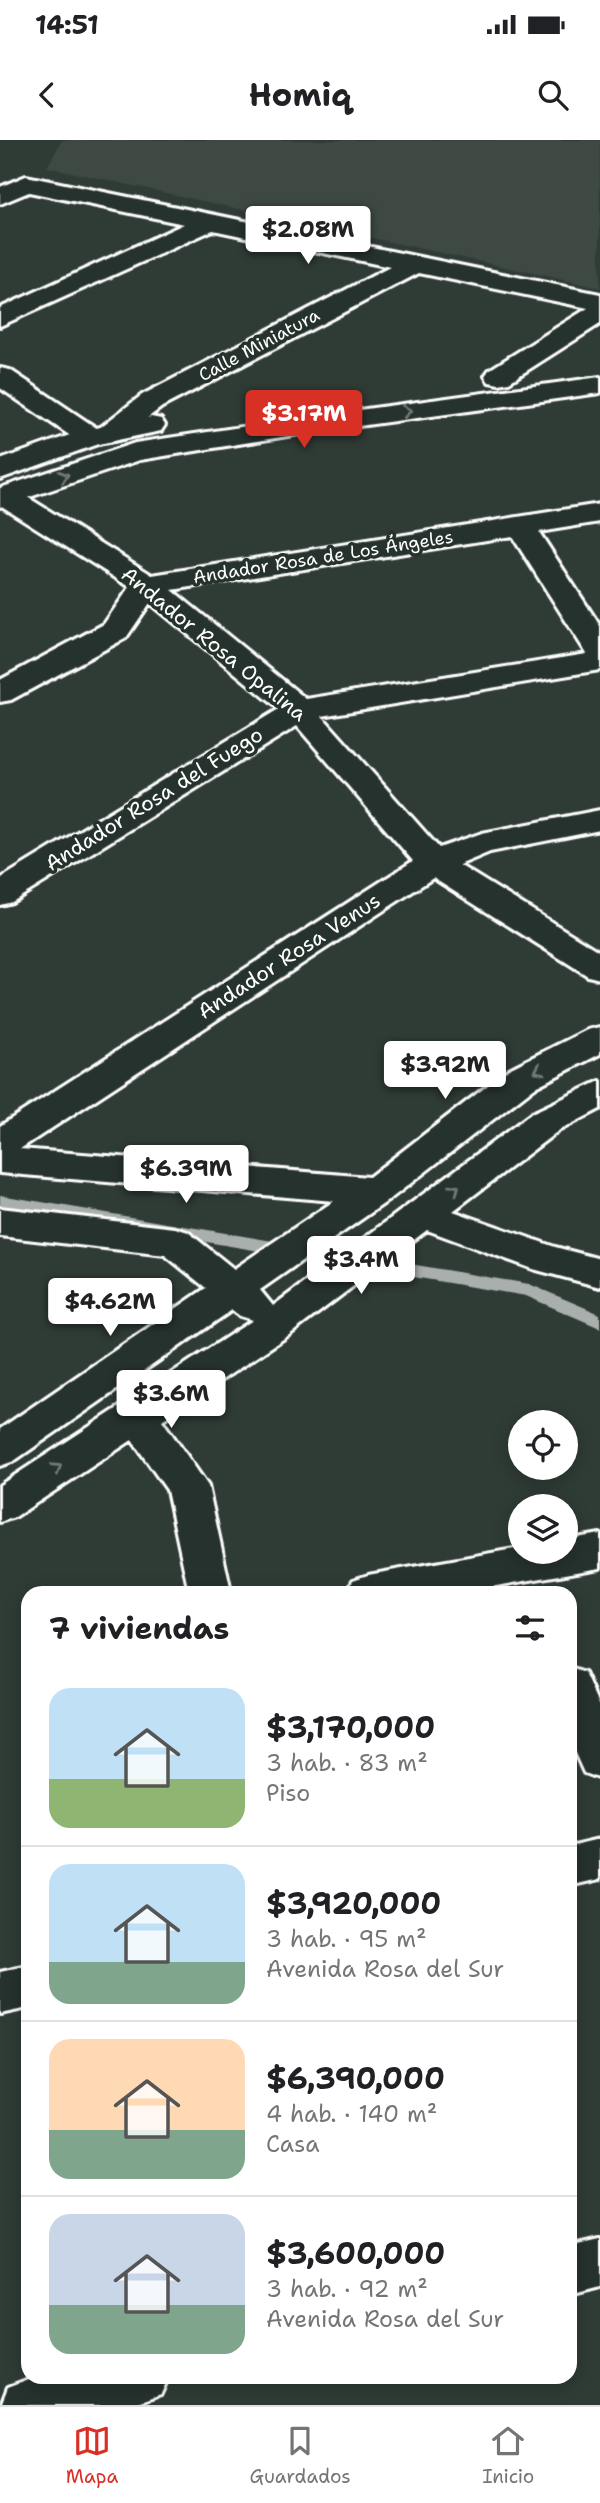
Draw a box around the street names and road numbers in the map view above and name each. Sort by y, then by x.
street label: Calle Miniatura [194,303,324,387]
street label: Andador Rosa de Los Ángeles [191,525,455,589]
street label: Andador Rosa Opalina [115,560,313,728]
street label: Andador Rosa del Fuego [40,720,268,878]
street label: Andador Rosa Venus [192,886,386,1026]

